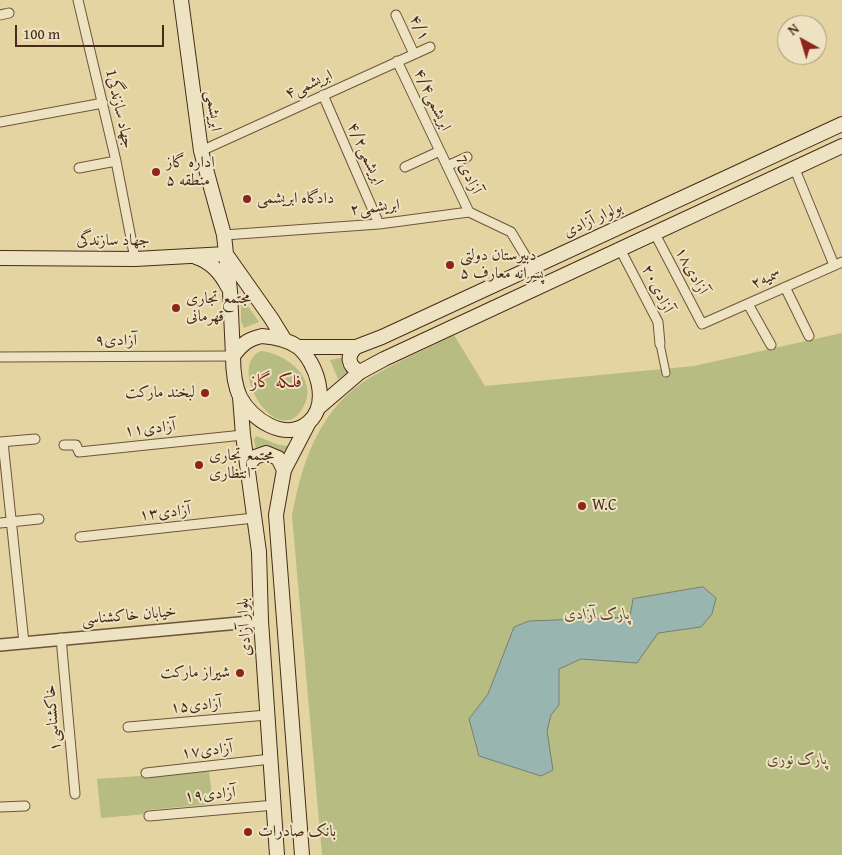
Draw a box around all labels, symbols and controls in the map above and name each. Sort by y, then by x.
street label: ۴/۱ [405,12,433,44]
scale bar [18,15,166,47]
north arrow [777,15,827,65]
text: N [783,18,803,40]
text: 100 m [23,23,60,44]
street label: ابریشمی۴ [282,66,336,104]
street label: ابریشمی۴/۴ [409,66,455,134]
street label: 1جهاد سازندگی [101,67,137,151]
street label: ابریشمی [201,90,225,132]
street label: ابریشمی۴/۲ [343,120,387,188]
place label: اداره گاز منطقه ۵ [166,153,215,191]
street label: 7آزادی [451,153,485,197]
marker: اداره گاز منطقه ۵ [150,166,162,178]
place label: دادگاه ابریشمی [257,189,334,209]
marker: دادگاه ابریشمی [241,193,253,205]
street label: ابریشمی۲ [349,196,401,220]
street label: بولوار آزادی [560,198,626,242]
street label: جهاد سازندگی [76,231,150,251]
street label: آزادی۱۸ [670,244,712,298]
place label: دبیرستان دولتی پسرانه معارف ۵ [460,246,544,284]
marker: دبیرستان دولتی پسرانه معارف ۵ [444,259,456,271]
street label: آزادی۲۰ [637,262,677,316]
street label: ۲سمیه [748,264,784,294]
place label: مجتمع تجاری قهرمانی [186,289,251,327]
marker: مجتمع تجاری قهرمانی [170,302,182,314]
street label: آزادی۹ [95,331,137,351]
district label: فلکه گاز [250,371,302,393]
place label: لبخند مارکت [125,383,195,403]
marker: لبخند مارکت [199,387,211,399]
street label: آزادی۱۱ [123,417,177,441]
place label: مجتمع تجاری انتظاری [209,446,274,484]
marker: مجتمع تجاری انتظاری [193,459,205,471]
place label: W.C [592,496,617,516]
marker: W.C [576,500,588,512]
street label: آزادی۱۳ [138,501,192,525]
street label: بلوار آزادی [234,597,256,657]
street label: خیابان خاکشناسی [81,602,177,630]
park label: پارک آزادی [564,605,630,625]
place label: شیراز مارکت [160,663,230,683]
marker: شیراز مارکت [234,667,246,679]
street label: خاکشناسی۱ [41,684,65,752]
street label: آزادی۱۵ [170,694,222,718]
street label: آزادی۱۷ [180,739,234,763]
park label: پارک نوری [767,750,827,770]
street label: آزادی۱۹ [184,783,236,807]
place label: بانک صادرات [258,822,336,842]
marker: بانک صادرات [242,826,254,838]

